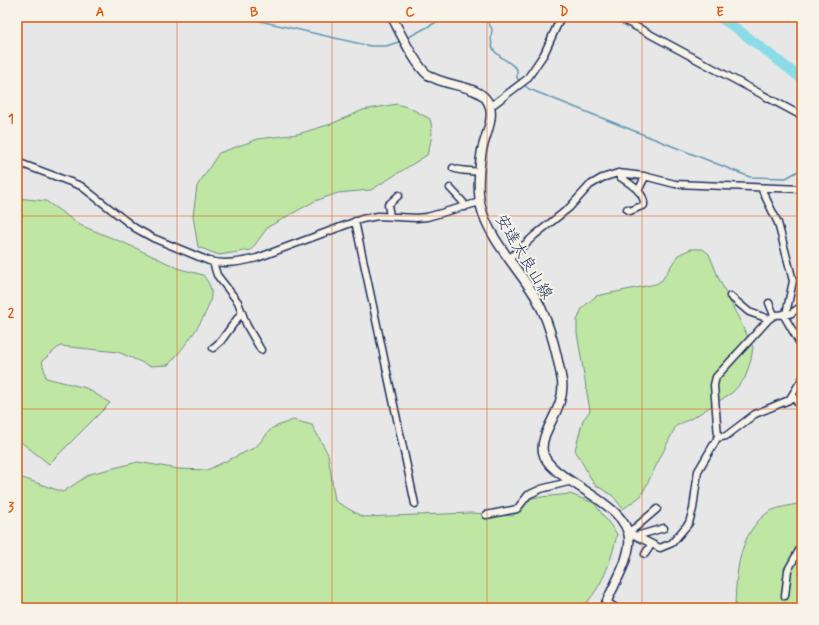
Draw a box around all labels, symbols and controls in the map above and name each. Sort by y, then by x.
text: A [96,4,104,21]
text: B [250,4,259,21]
text: C [405,4,415,21]
text: D [560,4,569,21]
text: E [716,4,724,21]
text: 1 [8,111,14,128]
street label: 安達太良山線 [490,210,557,303]
text: 2 [8,305,15,322]
text: 3 [8,499,14,516]

